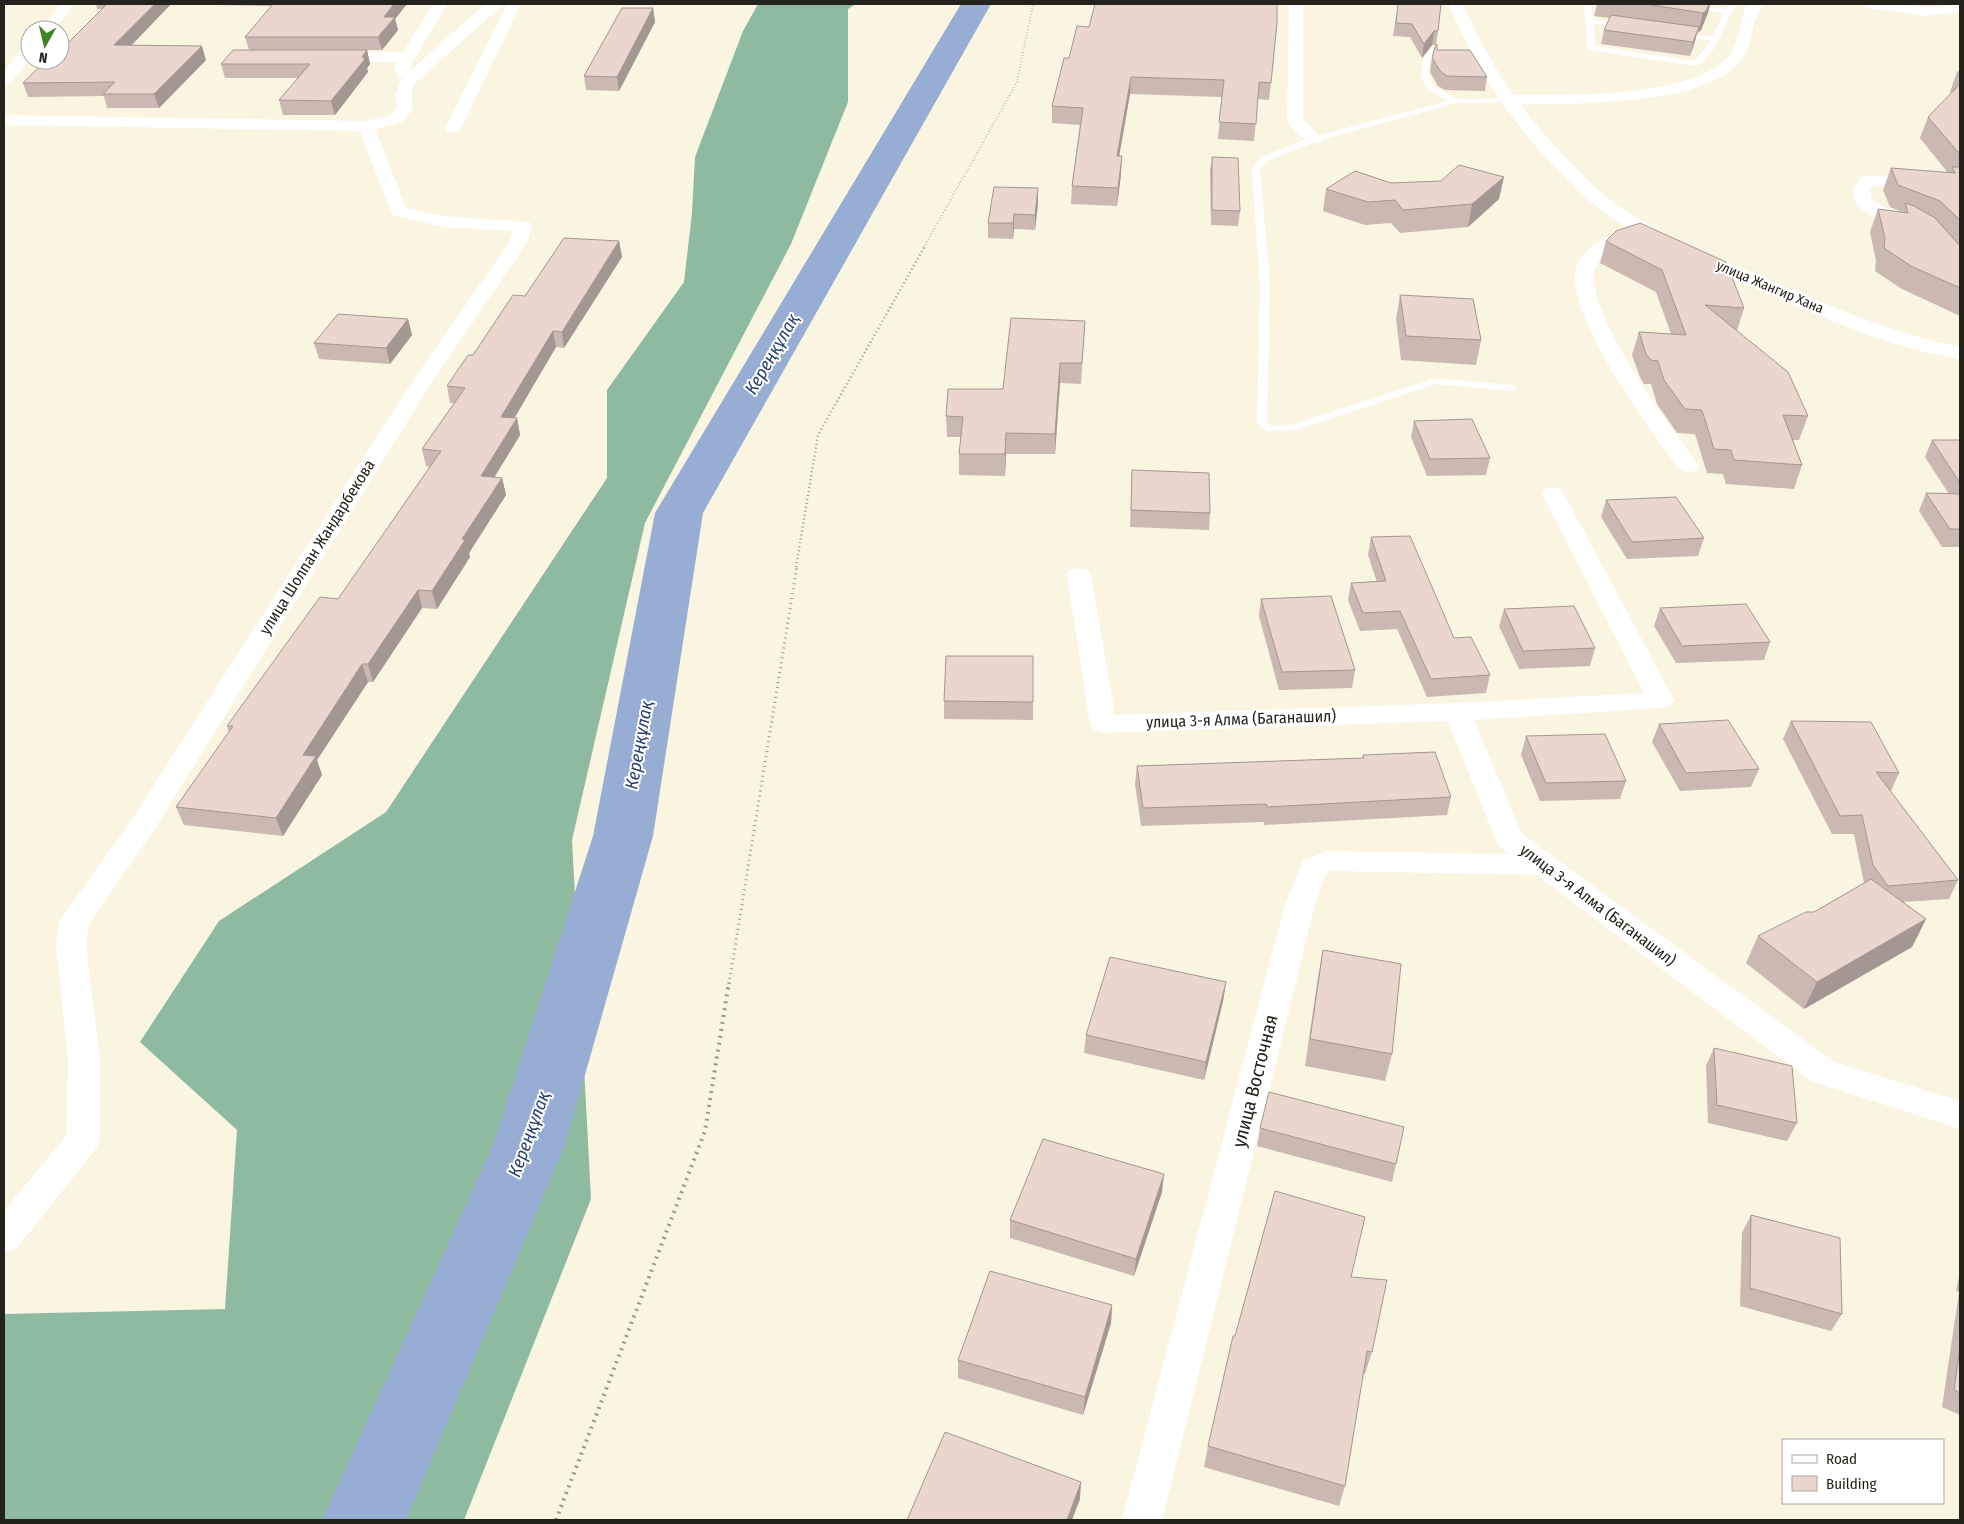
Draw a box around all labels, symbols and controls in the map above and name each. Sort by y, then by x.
north arrow [20,20,70,70]
text: N [38,48,49,66]
street label: улица Жангир Хана [1714,257,1826,317]
water label: Кереңқұлақ [740,309,804,398]
street label: улица Шолпан Жандарбекова [255,456,379,638]
water label: Кереңқұлақ [620,699,658,791]
street label: улица 3-я Алма (Баганашил) [1146,706,1337,732]
street label: улица 3-я Алма (Баганашил) [1516,840,1680,970]
street label: улица Восточная [1227,1012,1283,1150]
water label: Кереңқұлақ [503,1088,555,1180]
legend [1782,1439,1944,1504]
text: Road [1826,1450,1857,1468]
text: Building [1826,1475,1877,1493]

